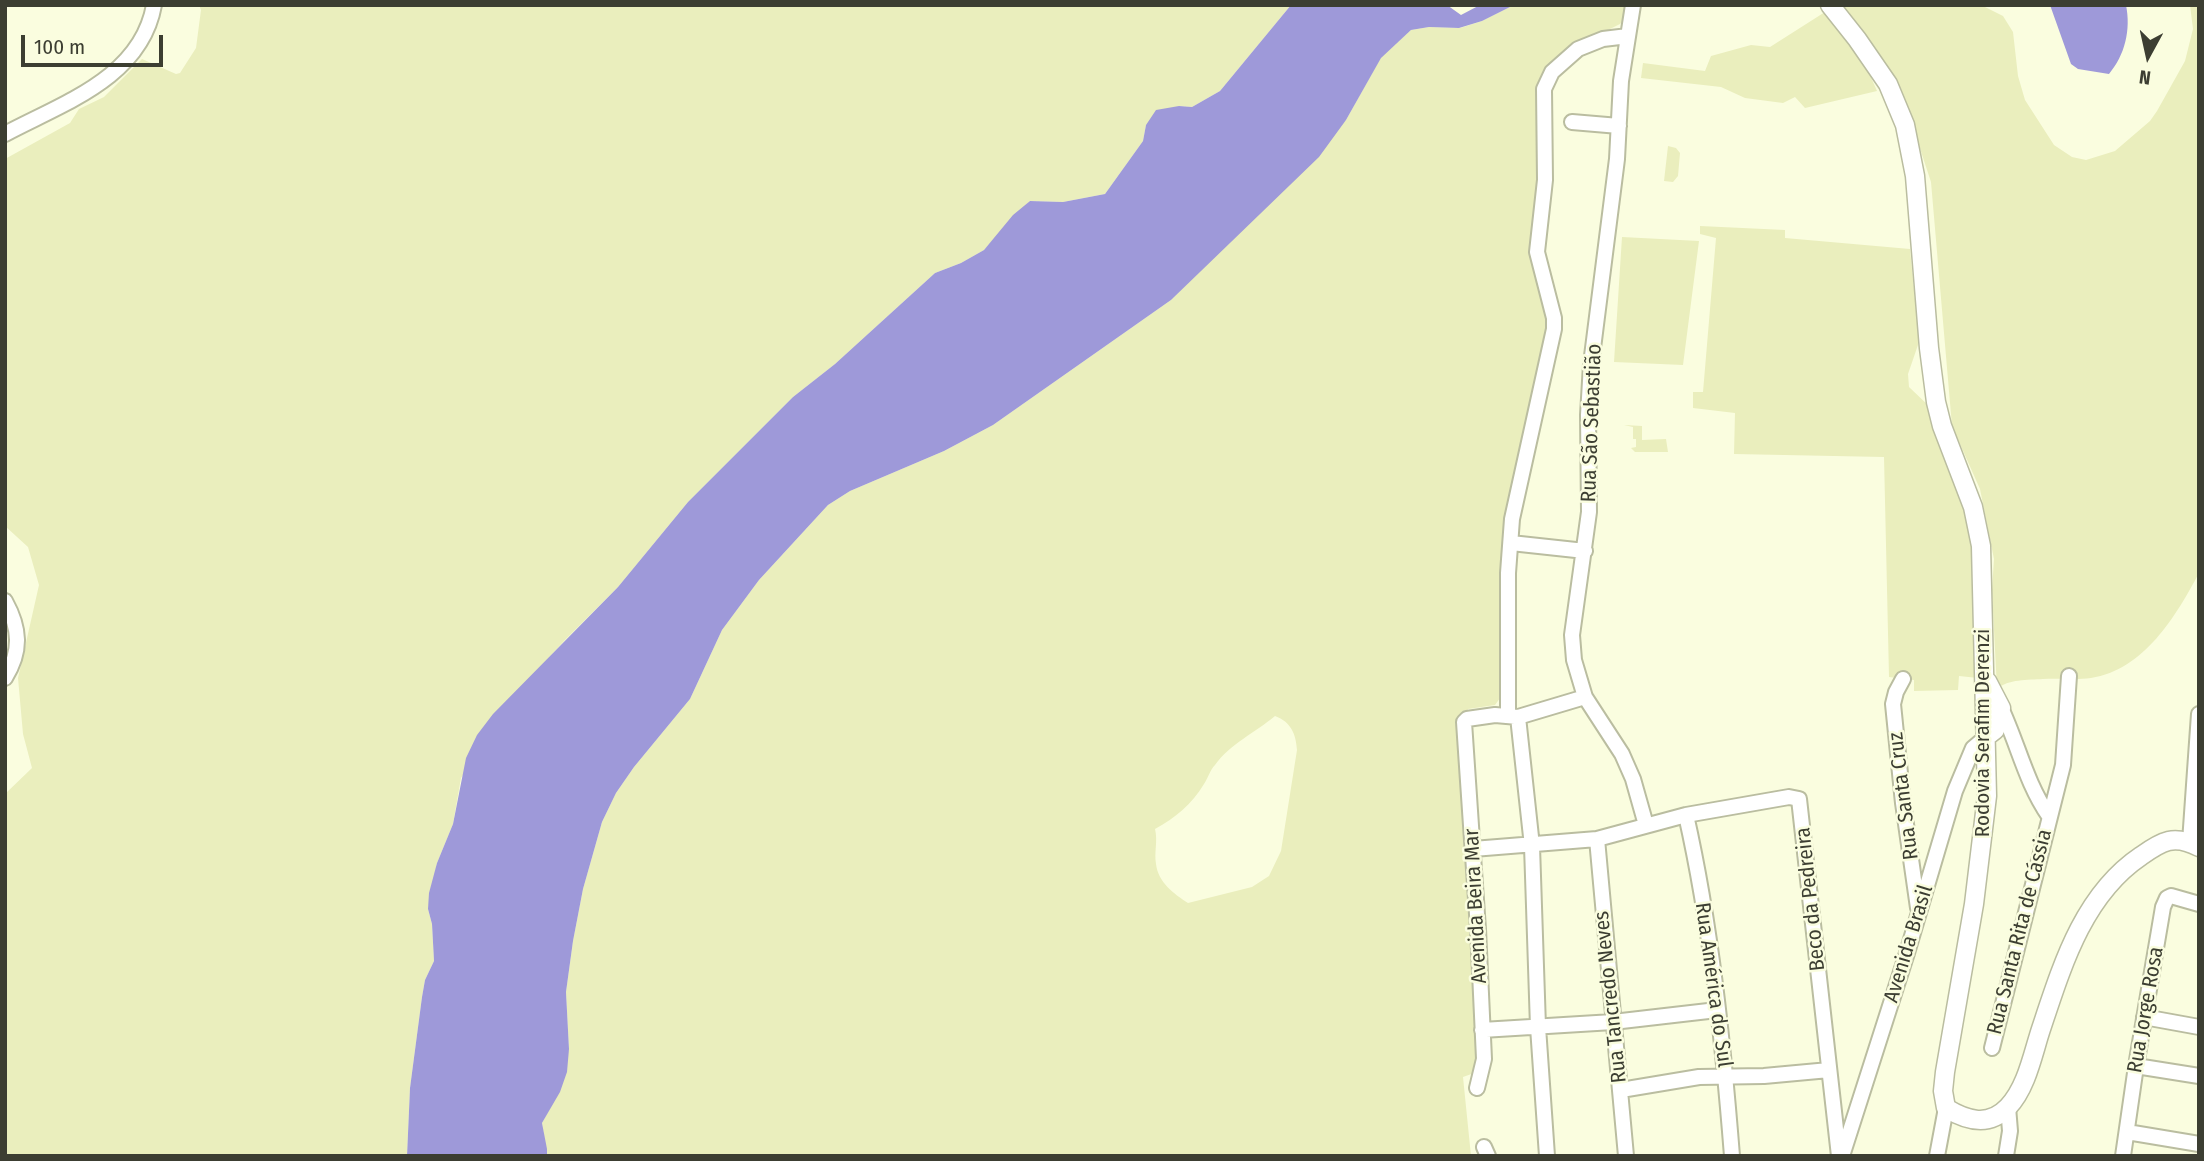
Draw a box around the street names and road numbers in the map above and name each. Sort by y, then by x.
street label: Rua São Sebastião [1577,343,1607,503]
street label: Rodovia Serafim Derenzi [1970,629,1996,837]
street label: Rua Santa Cruz [1884,731,1924,861]
street label: Beco da Pedreira [1791,826,1831,972]
street label: Rua Santa Rita de Cássia [1982,827,2058,1037]
street label: Avenida Beira Mar [1459,828,1493,984]
street label: Avenida Brasil [1879,882,1939,1006]
street label: Rua América do Sul [1689,901,1737,1069]
street label: Rua Tancredo Neves [1589,910,1633,1084]
street label: Rua Jorge Rosa [2123,945,2169,1075]

